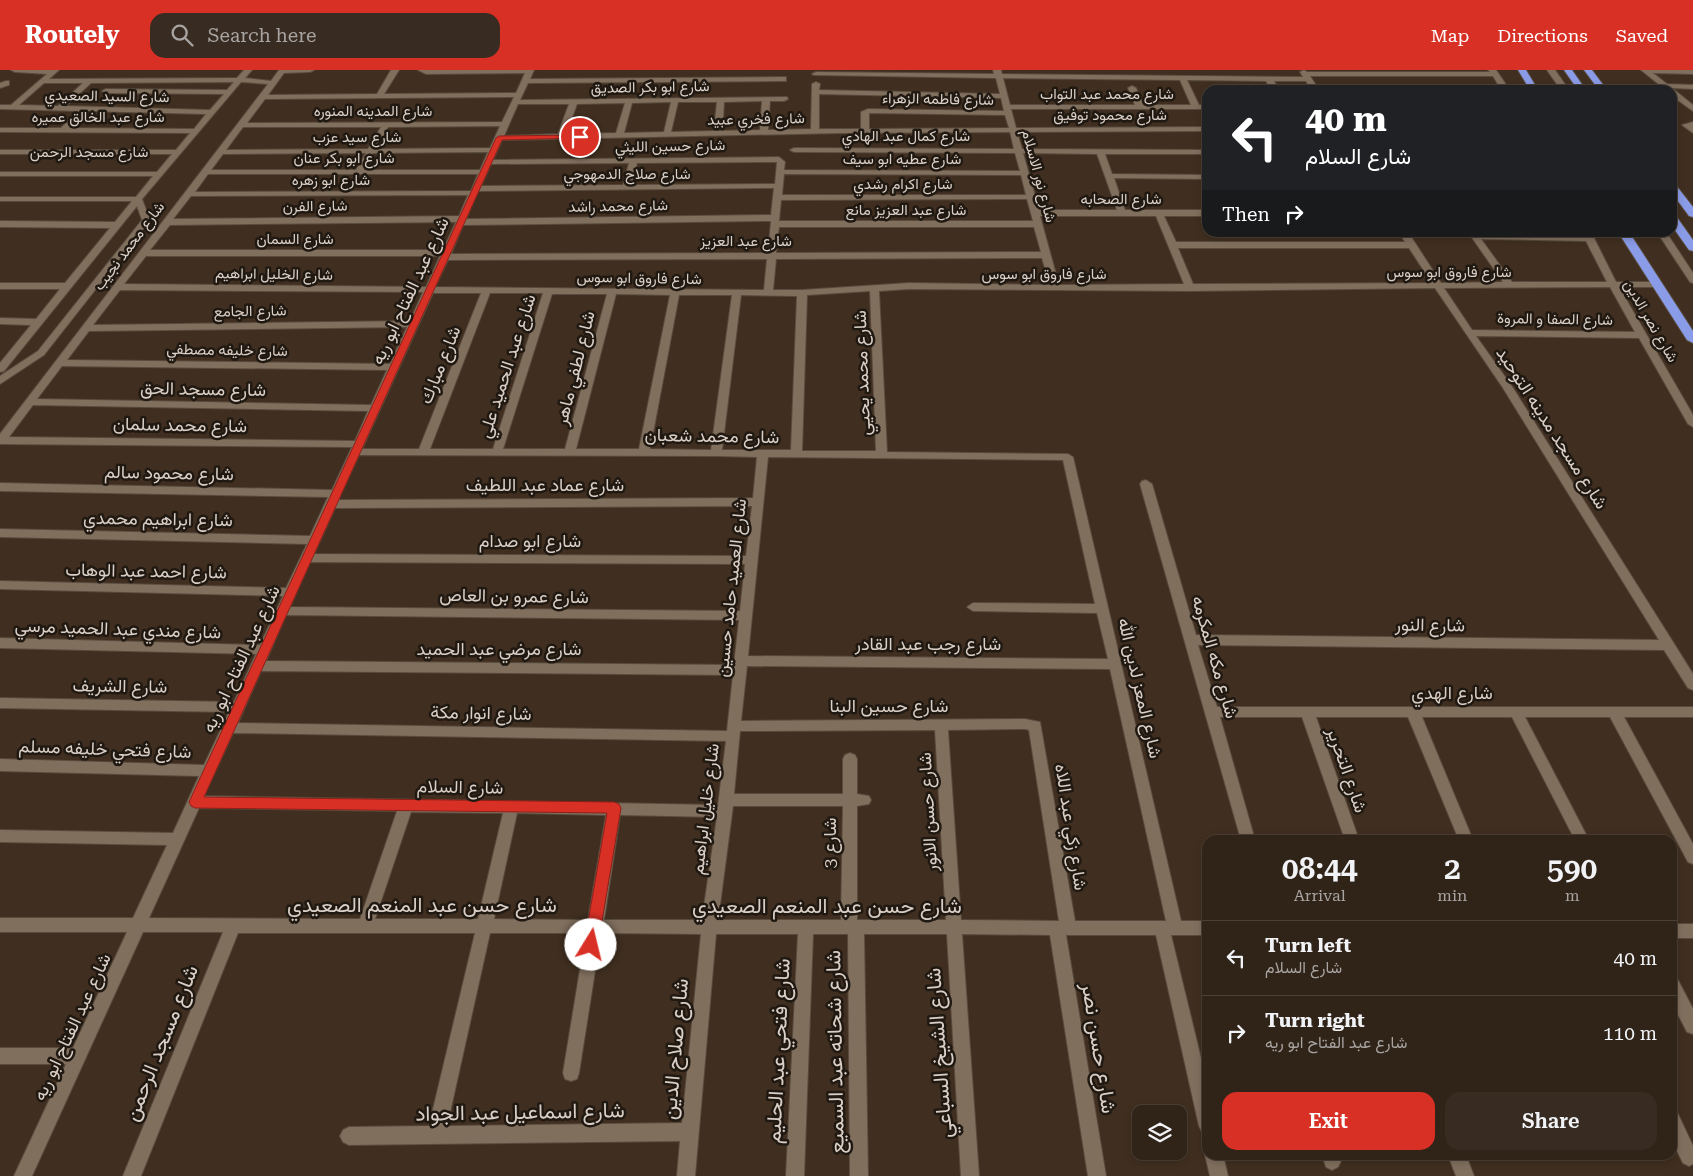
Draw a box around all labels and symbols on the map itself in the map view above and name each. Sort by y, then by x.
street label: شارع ابو بكر الصديق [590,77,710,99]
street label: شارع محمد عبد التواب [1040,85,1174,105]
street label: شارع السيد الصعيدي [44,86,170,110]
street label: شارع فاطمه الزهراء [882,89,994,111]
street label: شارع المدينه المنوره [314,102,433,122]
street label: شارع محمود توفيق [1053,106,1167,126]
street label: شارع عبد الخالق عميره [31,108,165,128]
street label: شارع فخري عبيد [707,109,805,133]
pin [559,116,601,158]
street label: شارع كمال عبد الهادي [842,127,970,149]
street label: شارع نور الاسلام [1016,127,1060,225]
street label: شارع سيد عزب [313,128,401,148]
street label: شارع حسين الليثي [615,136,726,160]
street label: شارع مسجد الرحمن [30,143,148,163]
street label: شارع ابو بكر عنان [294,149,395,169]
street label: شارع عطيه ابو سيف [843,150,961,170]
street label: شارع صلاح الدمهوجي [563,165,691,187]
street label: شارع ابو زهره [292,171,370,191]
street label: شارع اكرام رشدي [853,175,953,197]
street label: شارع الصحابه [1080,190,1162,210]
street label: شارع الفرن [282,196,348,218]
street label: شارع محمد راشد [568,196,668,218]
street label: شارع محمد نجيب [90,198,170,295]
street label: شارع عبد العزيز مانع [846,201,967,221]
street label: شارع عبد الفتاح ابو ريه [366,214,455,369]
street label: شارع السمان [256,230,334,250]
street label: شارع عبد العزيز [699,232,792,252]
street label: شارع فاروق ابو سوس [1386,263,1512,283]
street label: شارع الخليل ابراهيم [215,264,333,286]
street label: شارع فاروق ابو سوس [981,265,1107,285]
street label: شارع فاروق ابو سوس [576,268,702,290]
street label: شارع نصر الدين [1618,276,1682,367]
street label: شارع عبد الحميد علي [473,291,544,442]
street label: شارع الجامع [213,301,287,323]
street label: شارع لطفي ماهر [550,309,604,429]
street label: شارع الصفا و المروة [1497,309,1613,331]
street label: شارع محمد يحيي [849,310,879,436]
street label: شارع مبارك [414,323,467,408]
street label: شارع خليفه مصطفي [166,340,288,364]
street label: شارع مسجد مدينه التوحيد [1491,343,1613,514]
street label: شارع مسجد الحق [140,377,266,402]
street label: شارع محمد سلمان [113,413,247,438]
street label: شارع محمد شعبان [644,424,780,449]
street label: شارع محمود سالم [104,461,234,486]
street label: شارع عماد عبد اللطيف [466,474,624,497]
street label: شارع العميد حامد حسين [711,498,752,678]
street label: شارع ابراهيم محمدي [83,507,233,535]
street label: شارع ابو صدام [479,530,581,553]
street label: شارع احمد عبد الوهاب [65,559,227,584]
street label: شارع عبد الفتاح ابو ريه [197,582,286,737]
street label: شارع عمرو بن العاص [439,584,589,609]
street label: شارع مكه المكرمه [1186,593,1243,721]
street label: شارع النور [1394,613,1465,638]
street label: شارع مندي عبد الحميد مرسي [14,614,222,648]
street label: شارع المعز لدين الله [1112,616,1167,761]
street label: شارع رجب عبد القادر [854,633,1001,656]
street label: شارع مرضي عبد الحميد [417,638,582,664]
street label: شارع الشريف [72,674,167,699]
street label: شارع الهدي [1411,682,1493,708]
street label: شارع حسين البنا [829,695,949,718]
street label: شارع انوار مكة [430,701,532,726]
street label: شارع التحرير [1321,723,1372,816]
street label: شارع فتحي خليفه مسلم [18,735,192,767]
street label: شارع خليل ابراهيم [686,742,725,876]
street label: شارع حسن الانور [914,752,943,873]
street label: شارع زكي عبد اللاه [1046,762,1092,892]
street label: شارع السلام [416,775,504,800]
street label: شارع 3 [819,818,842,868]
street label: شارع حسن عبد المنعم الصعيدي [287,893,557,922]
street label: شارع حسن عبد المنعم الصعيدي [692,894,962,923]
position arrow [564,918,616,970]
street label: شارع عبد الفتاح ابو ريه [28,950,117,1105]
street label: شارع شحاته عبد السميع [821,950,851,1154]
street label: شارع فتحي عبد الحليم [761,958,800,1145]
street label: شارع مسجد الرحمن [119,962,205,1125]
street label: شارع الشيخ السباعي [921,967,962,1139]
street label: شارع صلاح الدين [657,977,695,1121]
street label: شارع حسن نصر [1075,980,1121,1115]
street label: شارع اسماعيل عبد الجواد [415,1098,625,1128]

